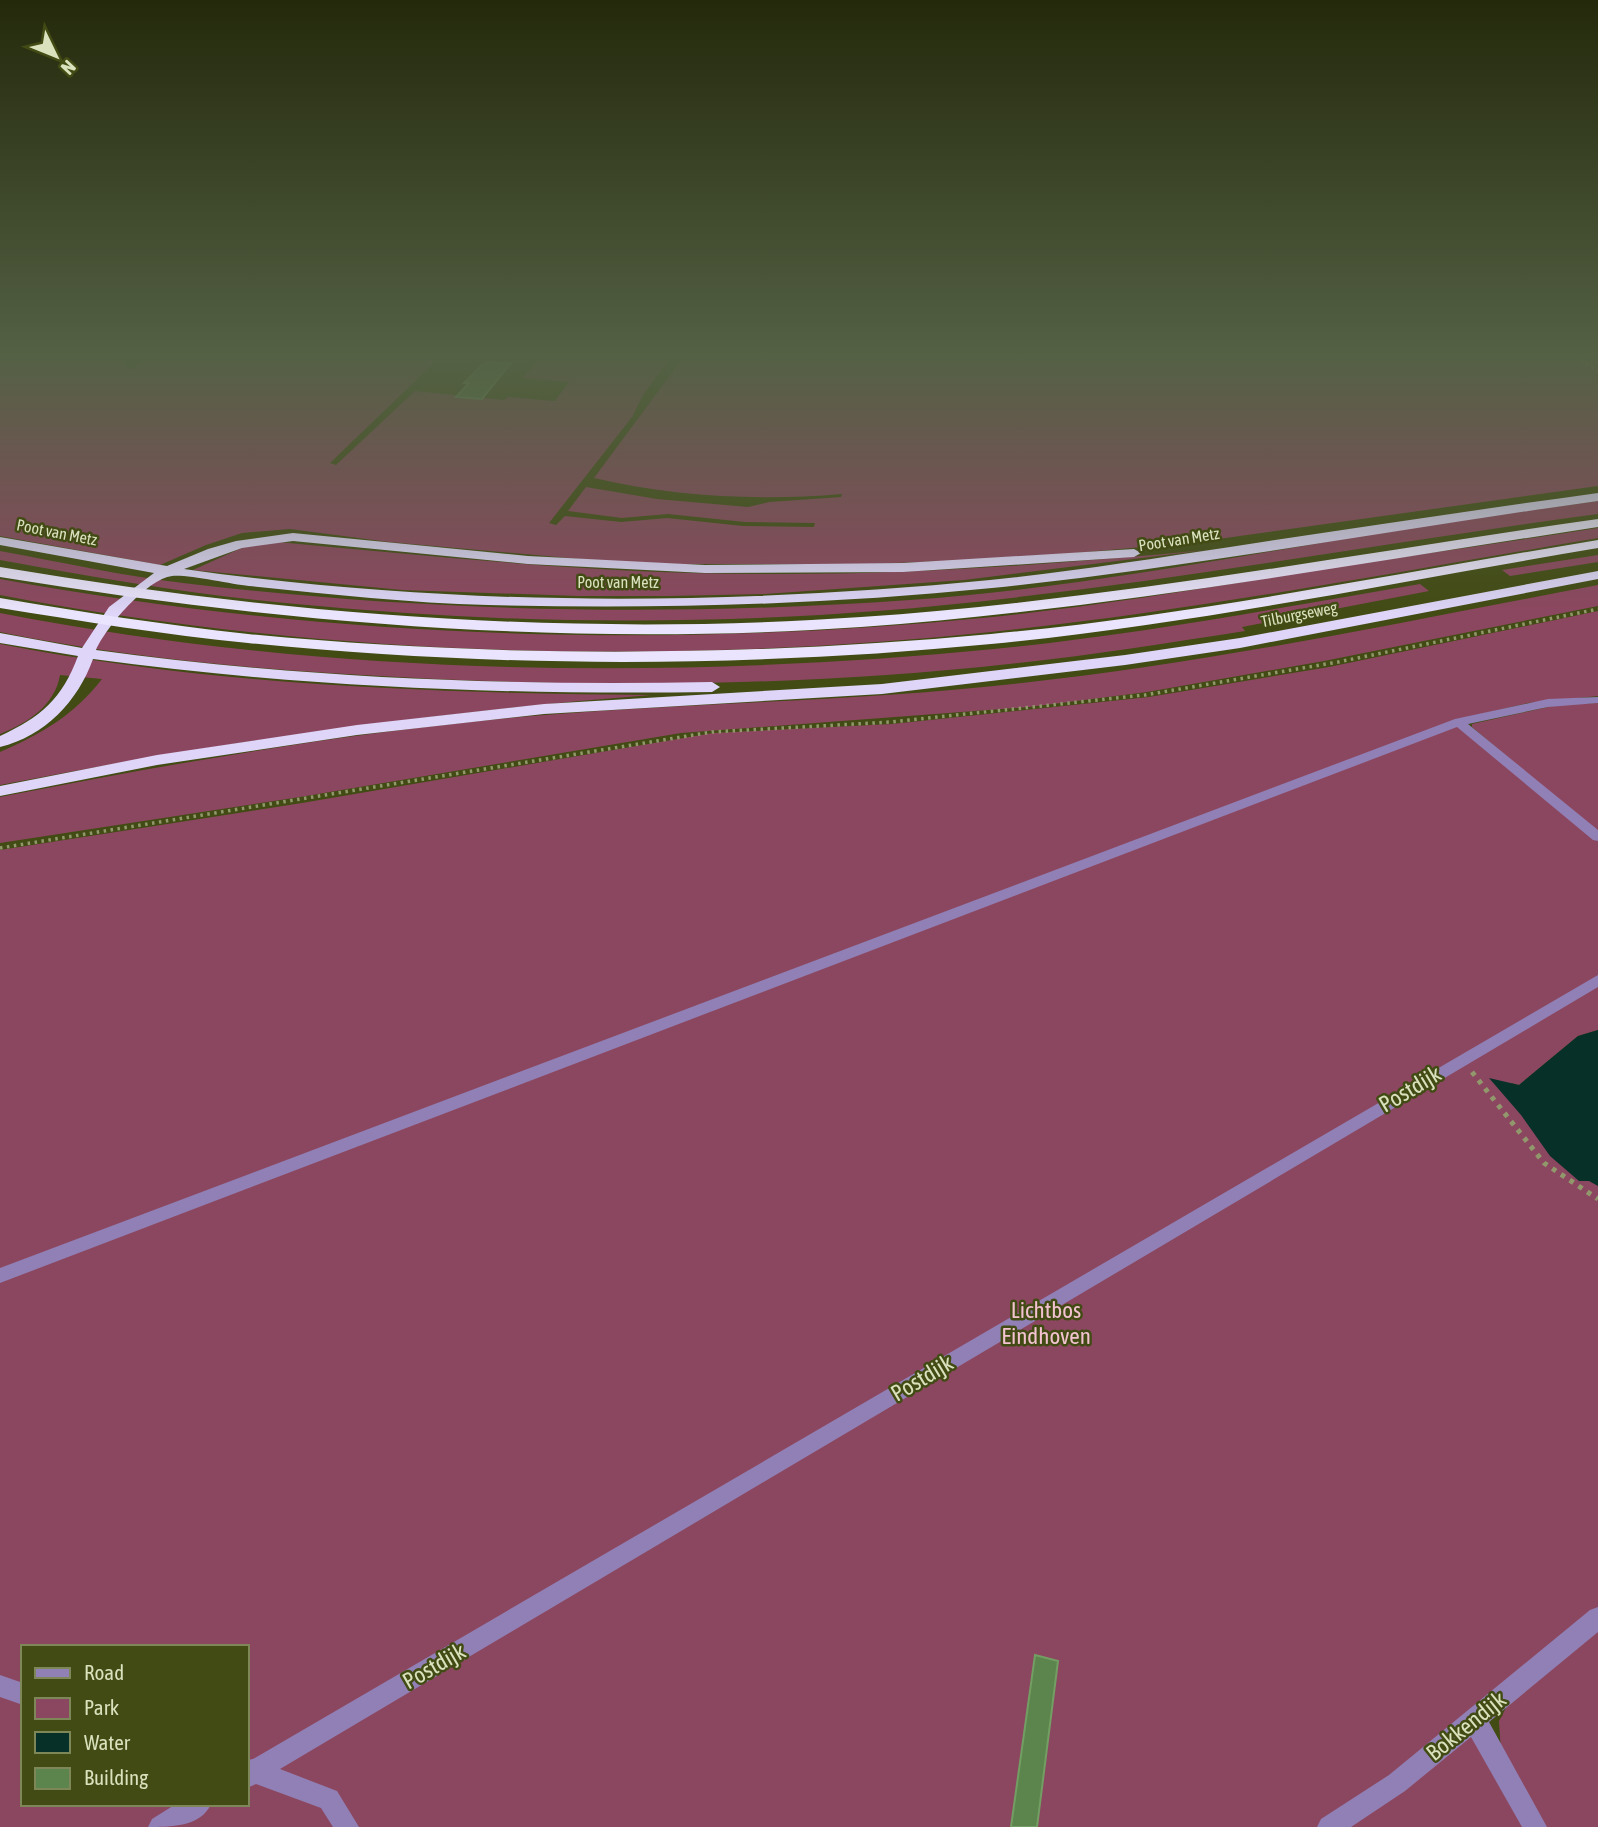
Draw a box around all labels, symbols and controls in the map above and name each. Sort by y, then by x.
north arrow [21,21,91,91]
text: N [57,56,80,79]
street label: Poot van Metz [15,515,99,549]
street label: Poot van Metz [1137,524,1221,554]
street label: Poot van Metz [577,573,659,591]
street label: Tilburgseweg [1259,598,1339,631]
street label: Postdijk [1374,1060,1446,1118]
park label: Lichtbos Eindhoven [1001,1297,1091,1349]
street label: Postdijk [886,1349,958,1407]
street label: Postdijk [398,1638,470,1694]
legend [21,1645,248,1806]
text: Road [84,1660,124,1684]
street label: Bokkendijk [1421,1686,1511,1766]
text: Park [84,1695,119,1719]
text: Water [84,1730,131,1754]
text: Building [84,1765,148,1789]

